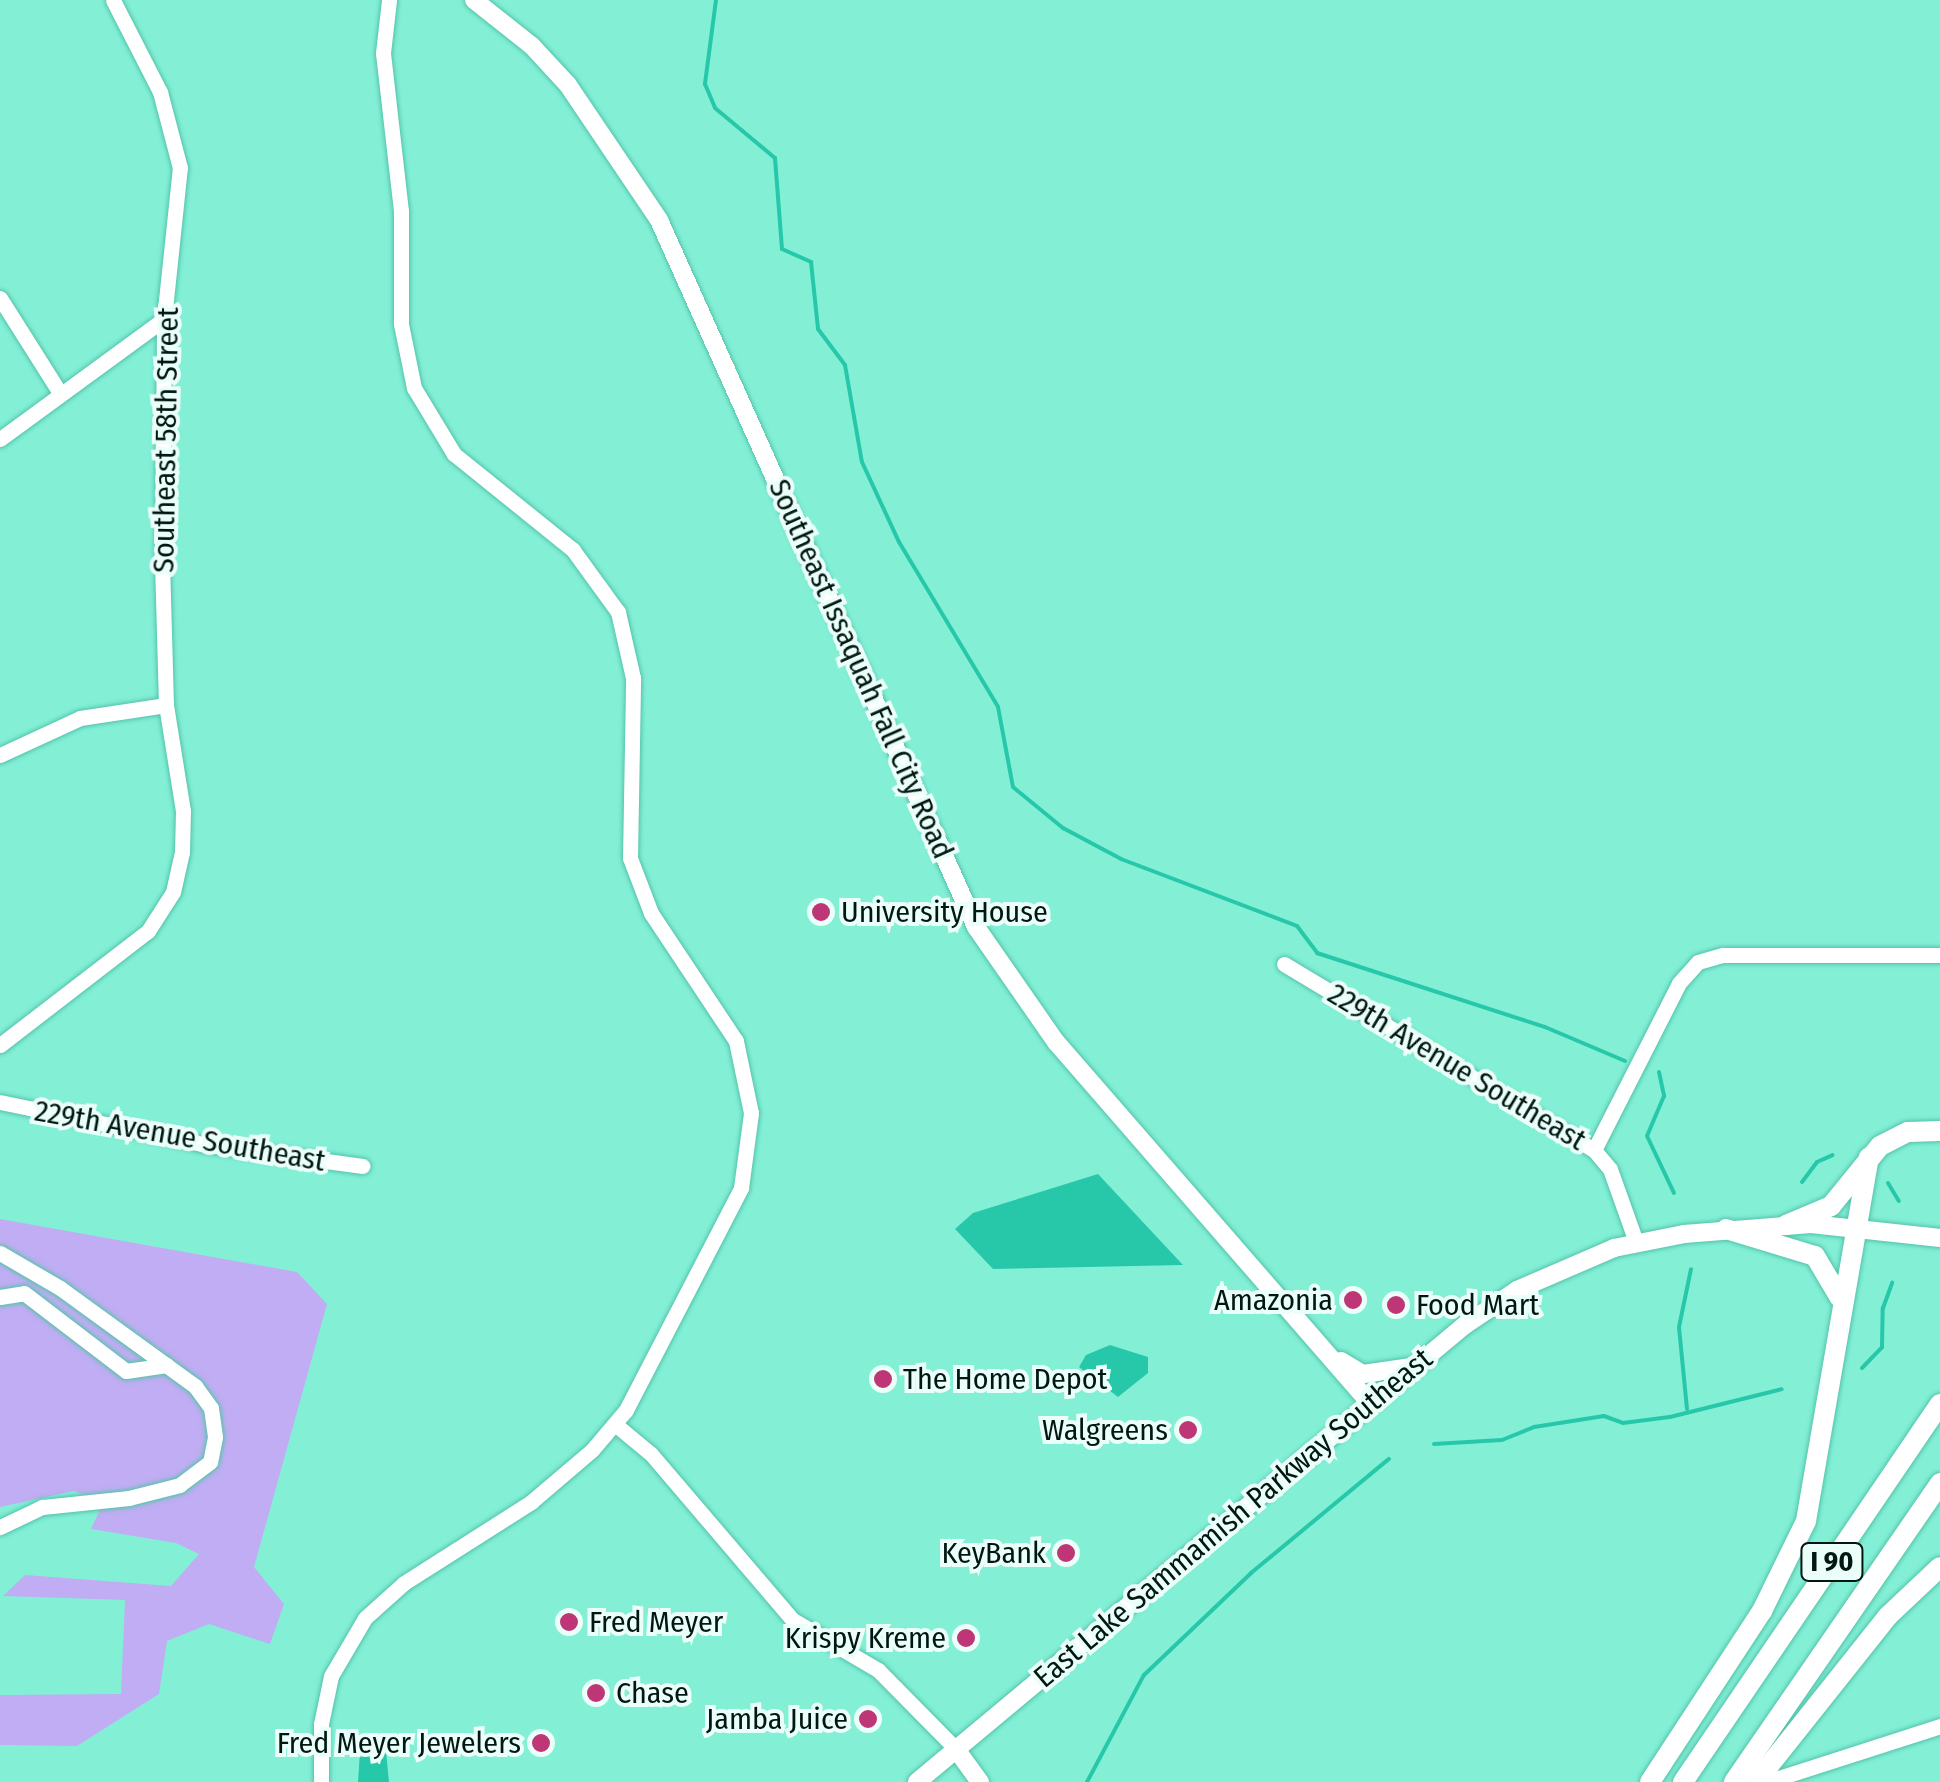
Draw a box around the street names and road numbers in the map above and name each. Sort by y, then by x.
street label: Southeast 58th Street [146,307,186,573]
street label: Southeast Issaquah Fall City Road [761,474,961,864]
street label: 229th Avenue Southeast [1322,976,1592,1158]
street label: 229th Avenue Southeast [32,1093,328,1179]
street label: East Lake Sammamish Parkway Southeast [1027,1341,1439,1695]
road number: I 90 [1800,1539,1864,1585]

